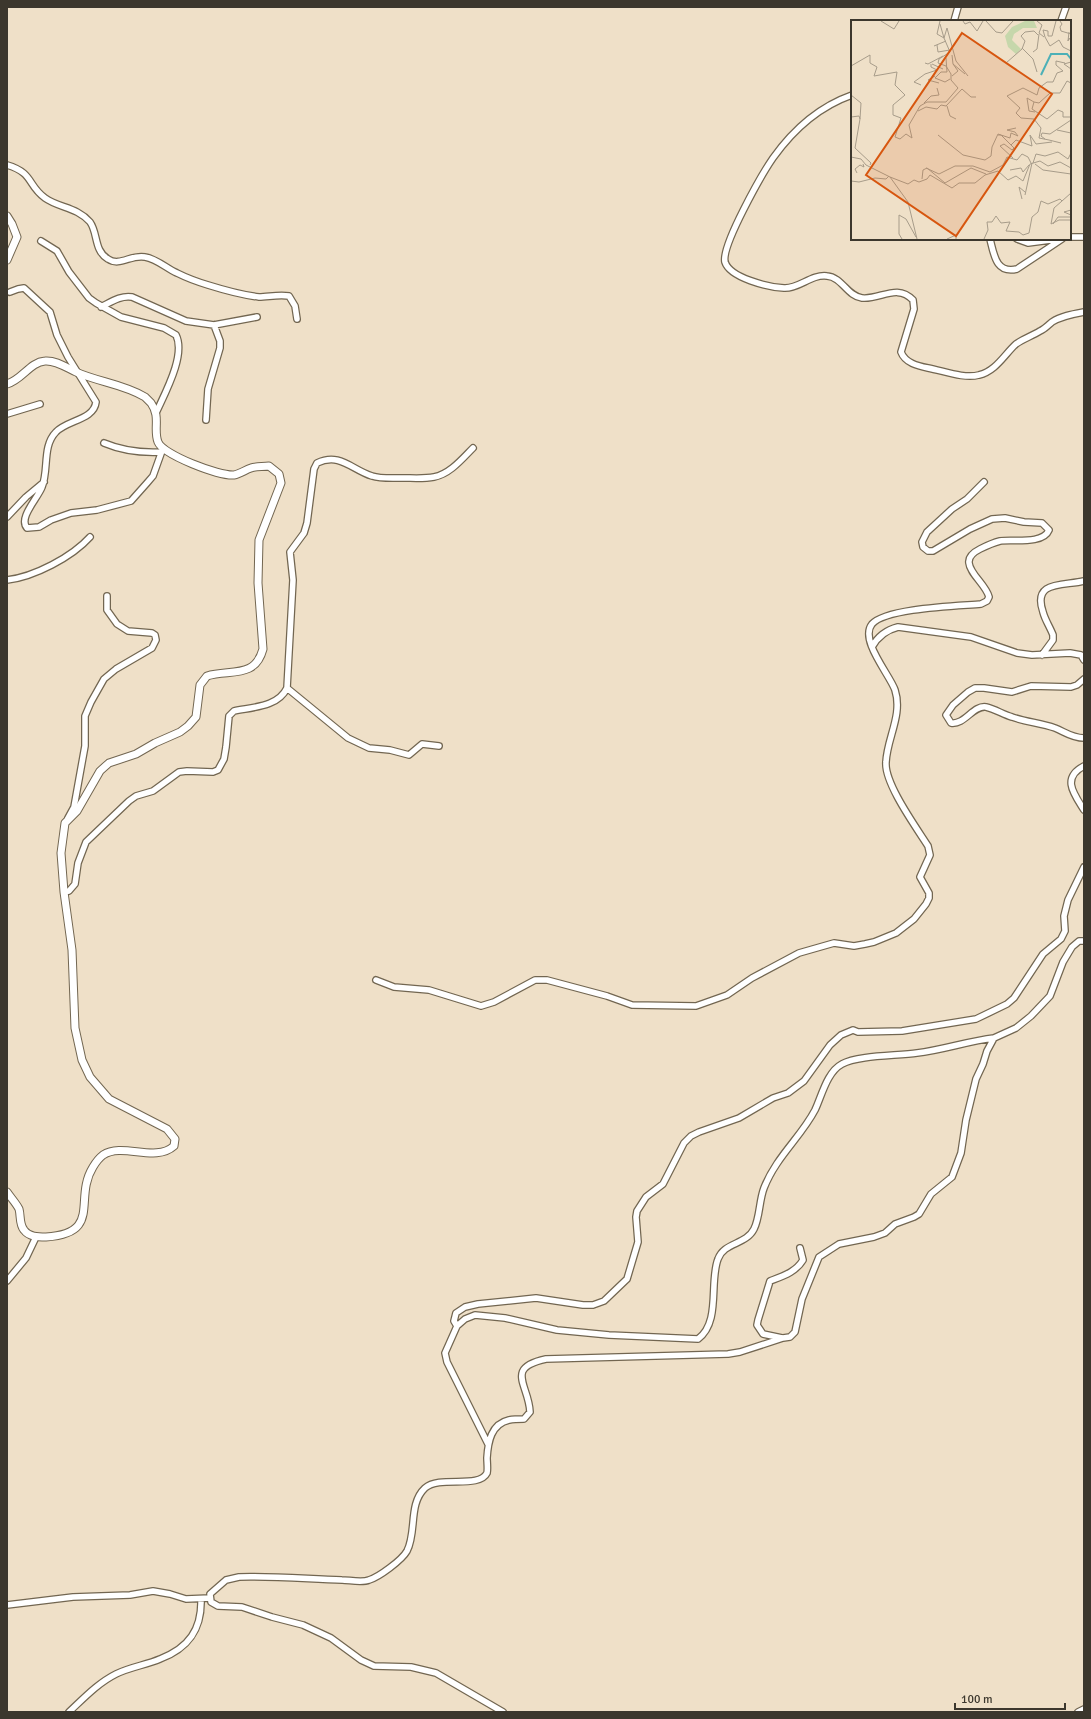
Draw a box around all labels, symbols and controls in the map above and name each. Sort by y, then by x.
inset map [851,20,1071,240]
scale bar [955,1685,1065,1711]
text: 100 m [961,1692,993,1707]

